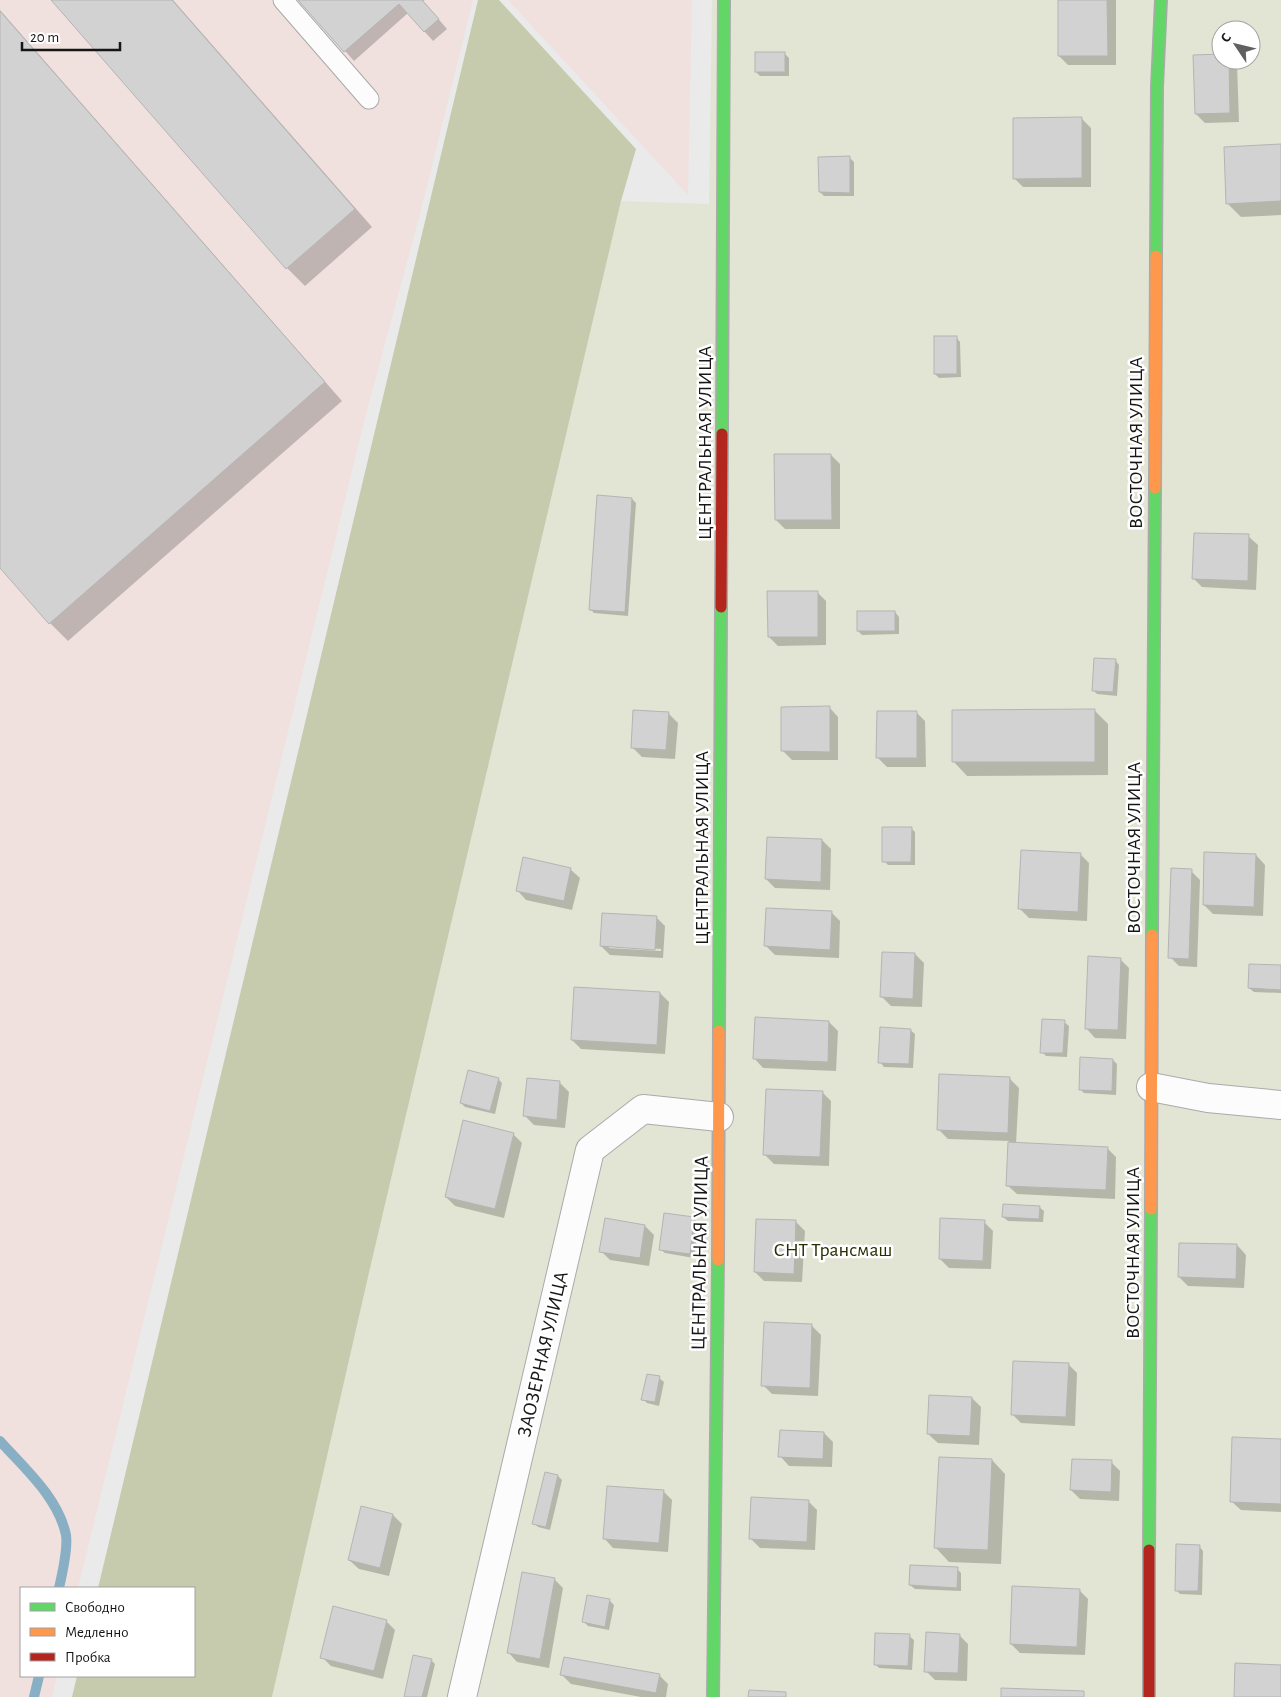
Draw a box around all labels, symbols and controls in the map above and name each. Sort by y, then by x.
scale bar [22,20,120,52]
north arrow [1211,20,1261,70]
text: 20 m [30,30,59,45]
text: С [1218,31,1234,45]
street label: ЦЕНТРАЛЬНАЯ УЛИЦА [695,345,715,540]
street label: ВОСТОЧНАЯ УЛИЦА [1126,356,1146,529]
street label: ЦЕНТРАЛЬНАЯ УЛИЦА [692,750,712,945]
street label: ВОСТОЧНАЯ УЛИЦА [1124,761,1144,934]
street label: ЦЕНТРАЛЬНАЯ УЛИЦА [688,1155,712,1351]
street label: ВОСТОЧНАЯ УЛИЦА [1123,1166,1143,1339]
park label: СНТ Трансмаш [773,1240,893,1260]
street label: ЗАОЗЕРНАЯ УЛИЦА [514,1269,572,1439]
legend [20,1587,195,1677]
text: Свободно [65,1600,125,1615]
text: Медленно [65,1625,129,1640]
text: Пробка [65,1650,111,1665]

